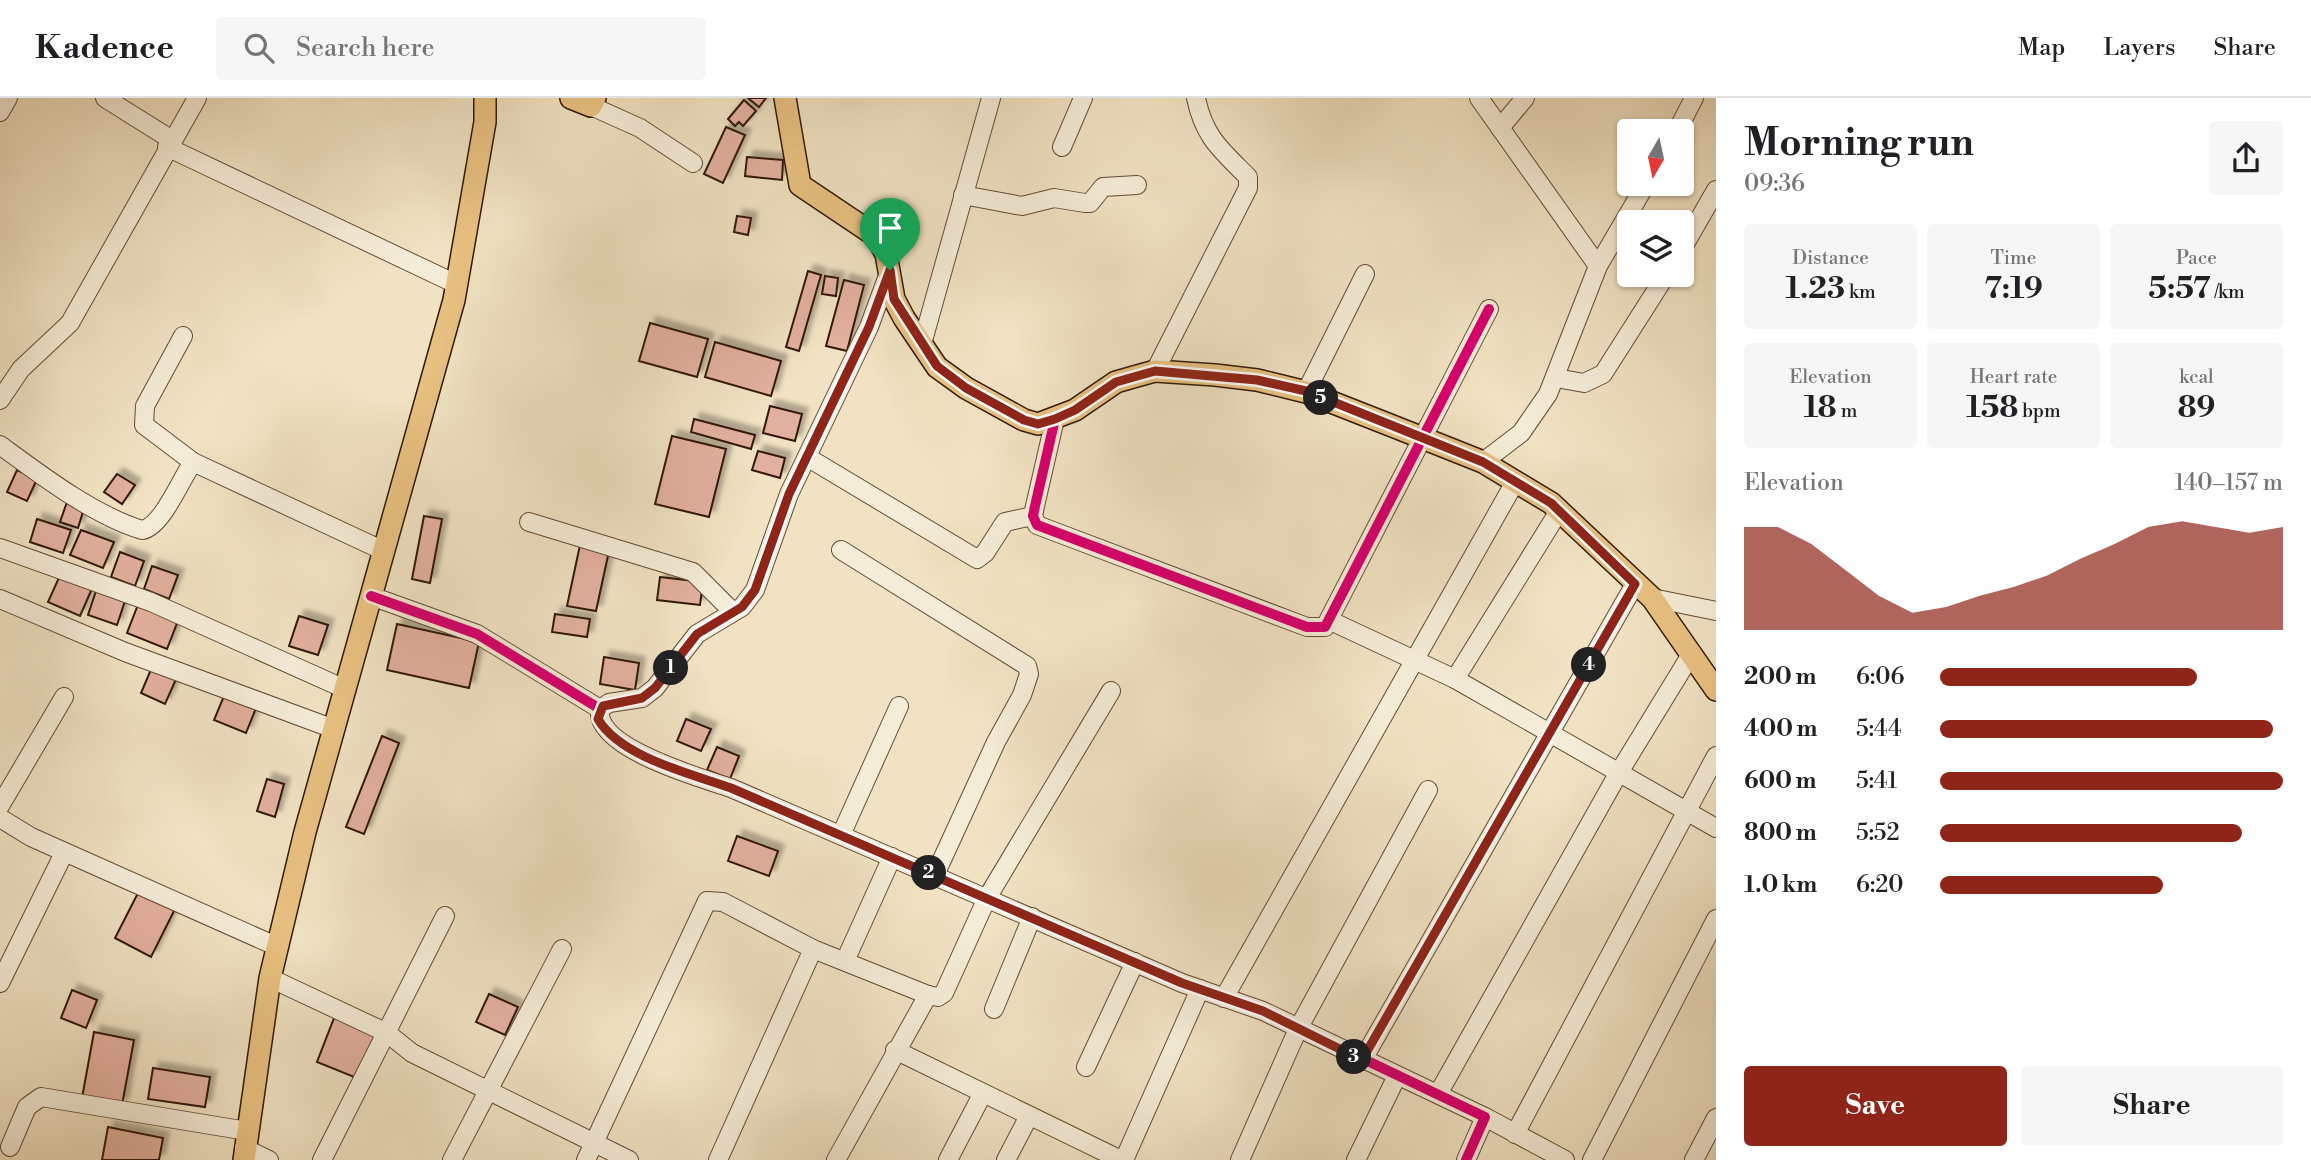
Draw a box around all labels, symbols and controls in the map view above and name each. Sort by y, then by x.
search box [216,17,706,80]
text: Kadence [35,28,174,69]
icon: search [240,29,278,67]
text: Search here [296,32,435,64]
text: Map [2018,33,2065,63]
text: Layers [2103,33,2175,63]
text: Share [2213,33,2276,63]
north arrow [1617,119,1694,196]
map controls [1617,119,1694,287]
text: Morning run [1744,120,1974,167]
button: share [2209,121,2283,195]
text: 09:36 [1744,170,1805,198]
pin [860,198,920,270]
icon: arrive [871,209,909,247]
button: layers [1617,210,1694,287]
text: Distance [1792,246,1869,270]
text: Time [1991,246,2036,270]
text: Pace [2176,246,2217,270]
text: 1.23 [1785,270,1845,308]
text: 7:19 [1984,270,2043,308]
text: 5:57 [2148,270,2211,308]
text: km [1845,280,1876,304]
text: /km [2211,280,2245,304]
text: Elevation [1789,365,1872,389]
text: Heart rate [1970,365,2057,389]
text: kcal [2179,365,2214,389]
pin: 5 [1304,380,1338,416]
text: 5 [1315,385,1326,409]
text: 18 [1804,389,1837,427]
text: 158 [1966,389,2018,427]
text: 89 [2177,389,2216,427]
text: m [1837,399,1857,423]
text: bpm [2018,399,2061,423]
text: Elevation [1744,469,1844,497]
text: 140–157 m [2174,469,2283,497]
pin: 4 [1572,648,1606,682]
pin: 1 [654,650,688,686]
text: 4 [1582,652,1595,676]
text: 1 [666,655,675,679]
text: 200 m [1744,663,1816,691]
text: 6:06 [1856,663,1904,691]
text: 400 m [1744,715,1817,743]
text: 5:44 [1856,715,1902,743]
text: 600 m [1744,767,1817,795]
text: 5:41 [1856,767,1897,795]
text: 800 m [1744,819,1817,847]
text: 5:52 [1856,819,1900,847]
pin: 2 [912,856,946,890]
text: 2 [923,860,934,884]
text: 1.0 km [1744,871,1817,899]
text: 6:20 [1856,871,1904,899]
pin: 3 [1336,1040,1372,1074]
text: 3 [1348,1044,1359,1068]
button: Save [1744,1066,2007,1146]
button: Share [2021,1066,2283,1146]

